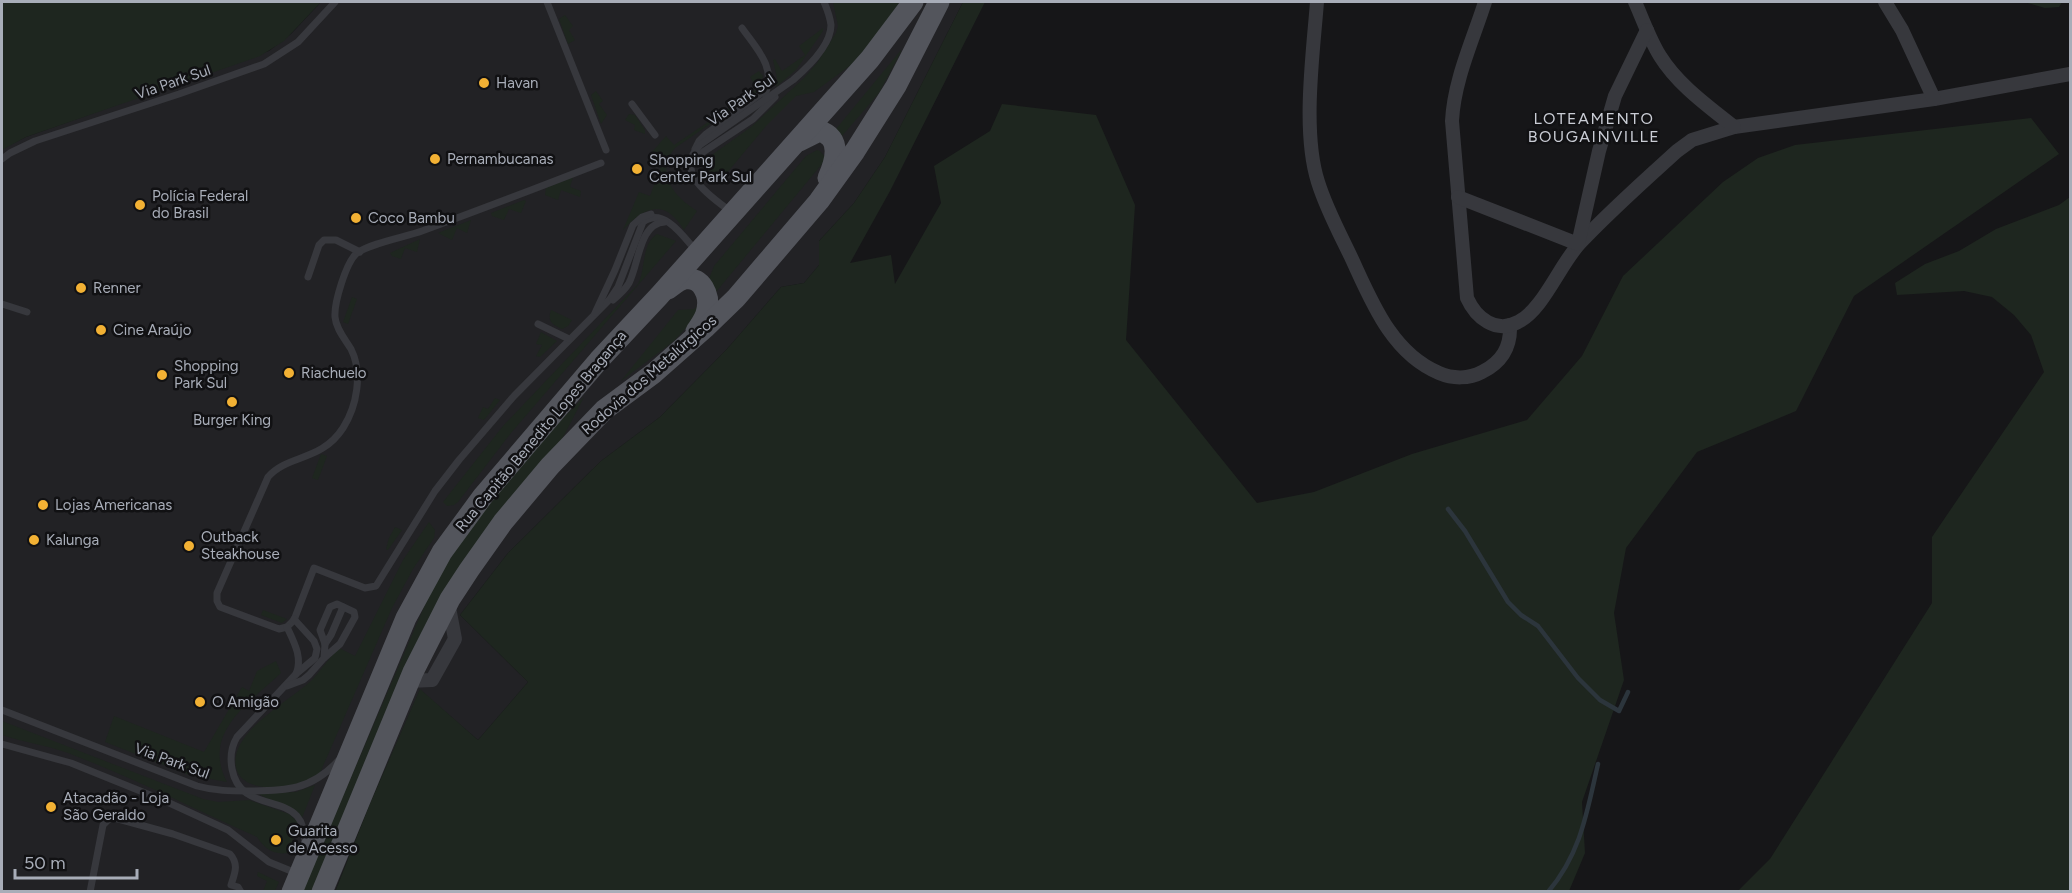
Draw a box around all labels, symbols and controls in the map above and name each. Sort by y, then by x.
street label: Via Park Sul [133,61,213,103]
street label: Via Park Sul [704,70,778,130]
place label: Havan [496,74,538,92]
marker: Havan [477,76,491,90]
district label: LOTEAMENTO BOUGAINVILLE [1528,109,1660,146]
place label: Pernambucanas [447,150,554,168]
place label: Shopping Center Park Sul [649,151,752,186]
marker: Pernambucanas [428,152,442,166]
marker: Shopping Center Park Sul [630,162,644,176]
place label: Polícia Federal do Brasil [152,187,248,222]
marker: Polícia Federal do Brasil [133,198,147,212]
place label: Coco Bambu [368,209,455,227]
marker: Coco Bambu [349,211,363,225]
place label: Renner [93,279,141,297]
marker: Renner [74,281,88,295]
street label: Rodovia dos Metalúrgicos [578,311,720,439]
place label: Cine Araújo [113,321,192,339]
marker: Cine Araújo [94,323,108,337]
street label: Rua Capitão Benedito Lopes Bragança [452,327,630,535]
place label: Shopping Park Sul [174,357,239,392]
place label: Riachuelo [301,364,367,382]
marker: Riachuelo [282,366,296,380]
marker: Shopping Park Sul [155,368,169,382]
marker: Burger King [225,395,239,409]
place label: Burger King [193,411,271,429]
place label: Lojas Americanas [55,496,172,514]
marker: Lojas Americanas [36,498,50,512]
place label: Outback Steakhouse [201,528,280,563]
place label: Kalunga [46,531,99,549]
marker: Kalunga [27,533,41,547]
marker: Outback Steakhouse [182,539,196,553]
place label: O Amigão [212,693,279,711]
marker: O Amigão [193,695,207,709]
street label: Via Park Sul [132,739,212,783]
place label: Atacadão - Loja São Geraldo [63,789,169,824]
marker: Atacadão - Loja São Geraldo [44,800,58,814]
place label: Guarita de Acesso [288,822,358,857]
marker: Guarita de Acesso [269,833,283,847]
scale bar [15,842,136,880]
text: 50 m [24,852,66,874]

